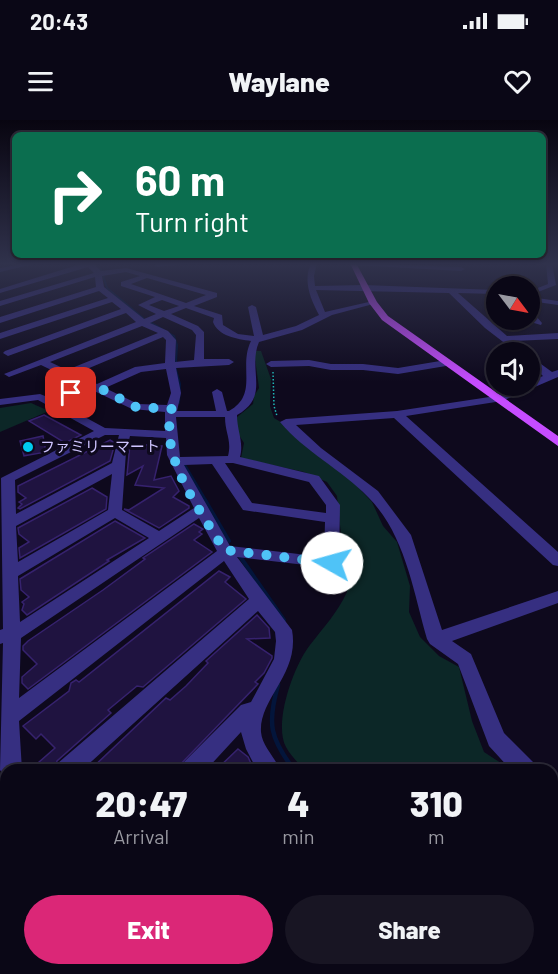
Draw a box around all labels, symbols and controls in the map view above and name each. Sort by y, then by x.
text: 20:43 [30,8,88,34]
icon: menu [24,65,57,98]
text: Waylane [228,65,330,97]
icon: heart [501,65,534,98]
text: 60 m [135,154,225,204]
icon: right [36,156,114,234]
text: Turn right [135,205,249,237]
north arrow [486,276,540,330]
map controls [486,276,540,396]
button: sound [486,342,540,396]
pin [45,367,96,418]
icon: arrive [54,376,87,409]
place label: ファミリーマート [40,437,160,455]
marker: ファミリーマート [21,440,35,454]
position arrow [300,531,364,595]
text: 20:47 [95,781,187,824]
text: 4 [287,781,310,824]
text: 310 [410,781,463,824]
text: Arrival [113,824,169,848]
text: min [282,824,315,848]
text: m [428,824,445,848]
button: Exit [24,895,273,964]
button: Share [285,895,534,964]

